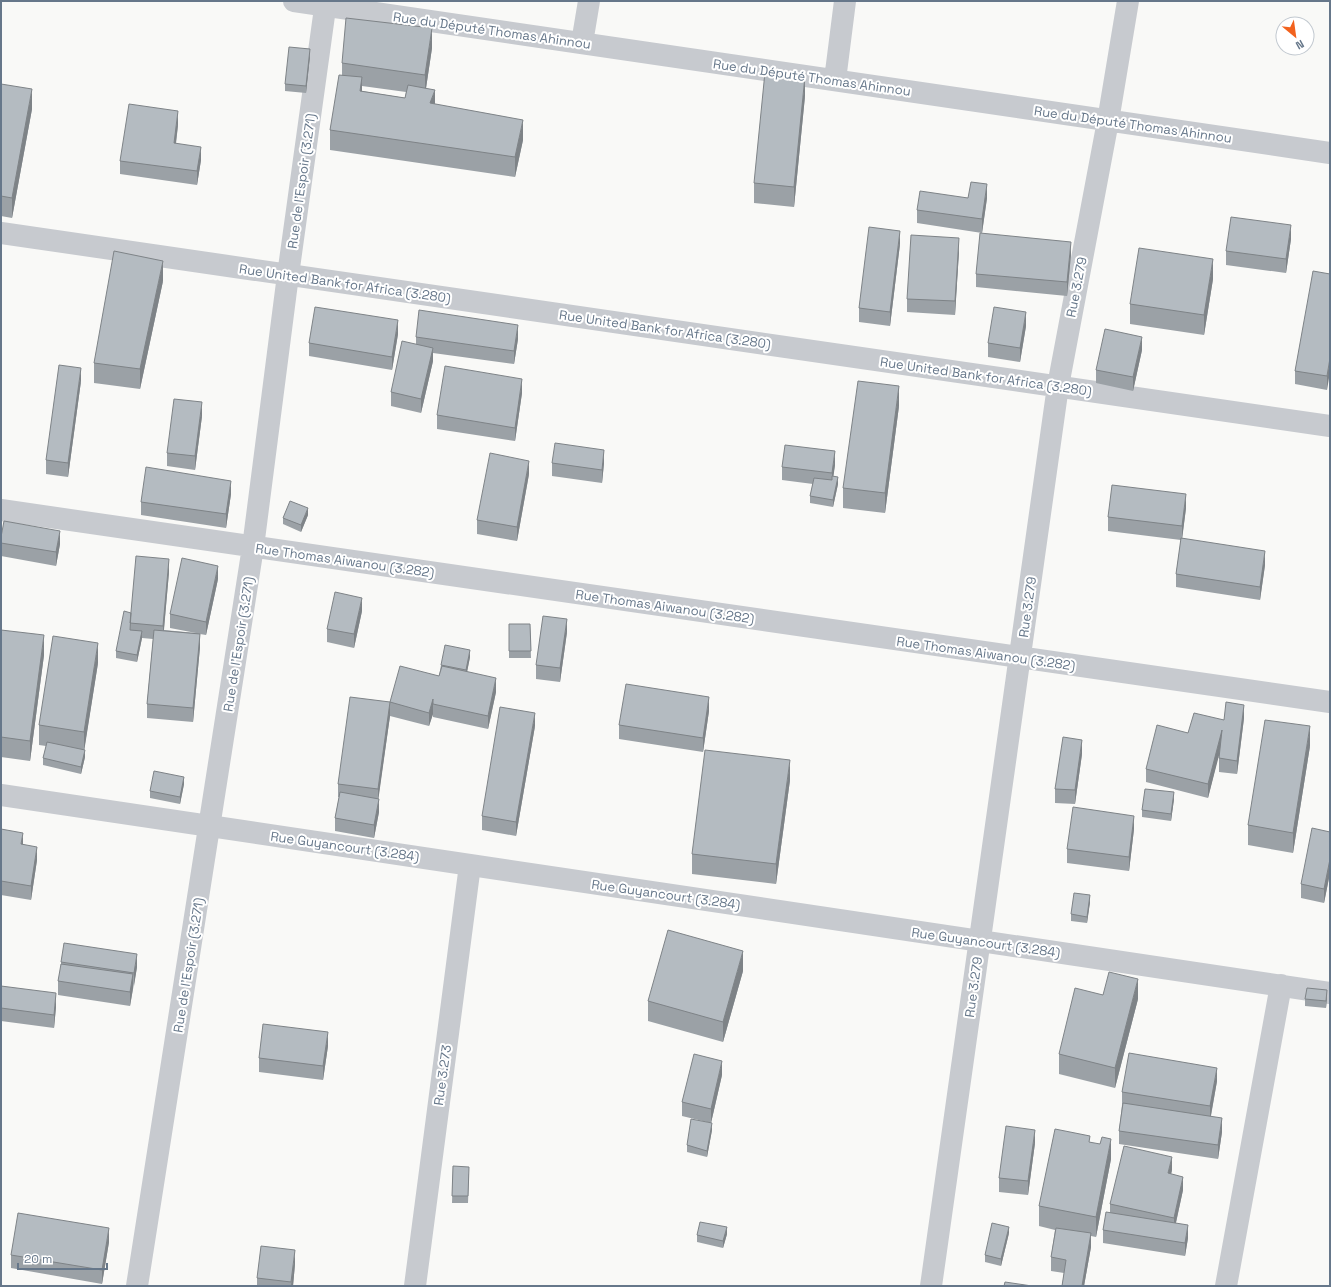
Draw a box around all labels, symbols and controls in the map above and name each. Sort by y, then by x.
street label: Rue du Député Thomas Ahinnou [392,8,592,53]
north arrow [1275,16,1315,56]
text: N [1293,37,1306,53]
street label: Rue du Député Thomas Ahinnou [712,55,912,100]
street label: Rue du Député Thomas Ahinnou [1033,102,1233,147]
street label: Rue de l'Espoir (3.271) [284,112,319,250]
street label: Rue 3.279 [1062,255,1091,319]
street label: Rue United Bank for Africa (3.280) [238,260,452,307]
street label: Rue United Bank for Africa (3.280) [558,306,772,353]
street label: Rue United Bank for Africa (3.280) [879,353,1093,400]
street label: Rue Thomas Aiwanou (3.282) [254,540,435,581]
street label: Rue de l'Espoir (3.271) [219,575,258,713]
street label: Rue 3.279 [1015,575,1040,639]
street label: Rue Thomas Aiwanou (3.282) [574,586,755,627]
street label: Rue Thomas Aiwanou (3.282) [895,633,1076,674]
street label: Rue Guyancourt (3.284) [269,828,421,865]
street label: Rue Guyancourt (3.284) [590,876,742,913]
street label: Rue de l'Espoir (3.271) [169,896,208,1034]
street label: Rue Guyancourt (3.284) [910,924,1062,961]
street label: Rue 3.279 [961,955,986,1019]
street label: Rue 3.273 [430,1043,455,1107]
scale bar [18,1245,107,1271]
text: 20 m [24,1251,52,1267]

